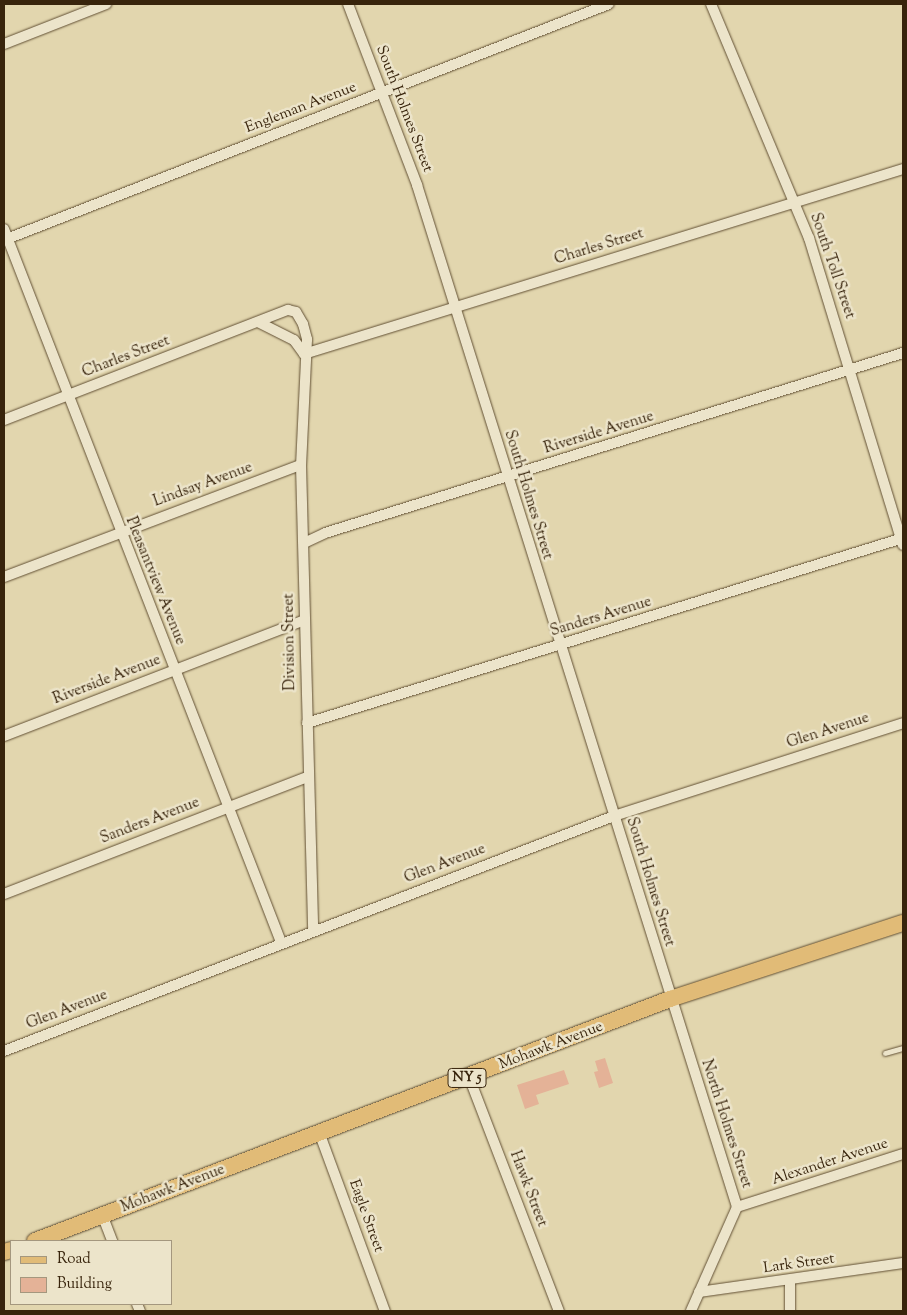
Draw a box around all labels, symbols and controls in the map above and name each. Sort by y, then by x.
street label: South Holmes Street [372,43,436,175]
street label: Engleman Avenue [243,79,359,137]
street label: South Toll Street [805,211,859,321]
street label: Charles Street [552,225,646,269]
street label: Charles Street [80,332,172,382]
street label: Riverside Avenue [542,408,656,458]
street label: South Holmes Street [500,428,556,562]
street label: Lindsay Avenue [151,459,255,511]
street label: Pleasantview Avenue [121,514,189,648]
street label: Division Street [280,593,300,691]
street label: Sanders Avenue [548,593,654,641]
street label: Riverside Avenue [51,651,163,709]
street label: Glen Avenue [785,709,871,753]
street label: Sanders Avenue [98,794,202,848]
street label: South Holmes Street [622,815,678,949]
street label: Glen Avenue [402,840,488,888]
street label: Glen Avenue [24,986,110,1034]
street label: Mohawk Avenue [497,1018,605,1074]
street label: North Holmes Street [697,1058,755,1190]
road number: NY 5 [447,1066,487,1090]
street label: Alexander Avenue [770,1135,890,1189]
street label: Hawk Street [505,1149,551,1229]
street label: Mohawk Avenue [119,1161,227,1217]
street label: Eagle Street [345,1177,387,1255]
legend [10,1240,172,1305]
text: Road [57,1249,91,1270]
street label: Lark Street [762,1250,836,1278]
text: Building [57,1274,112,1295]

